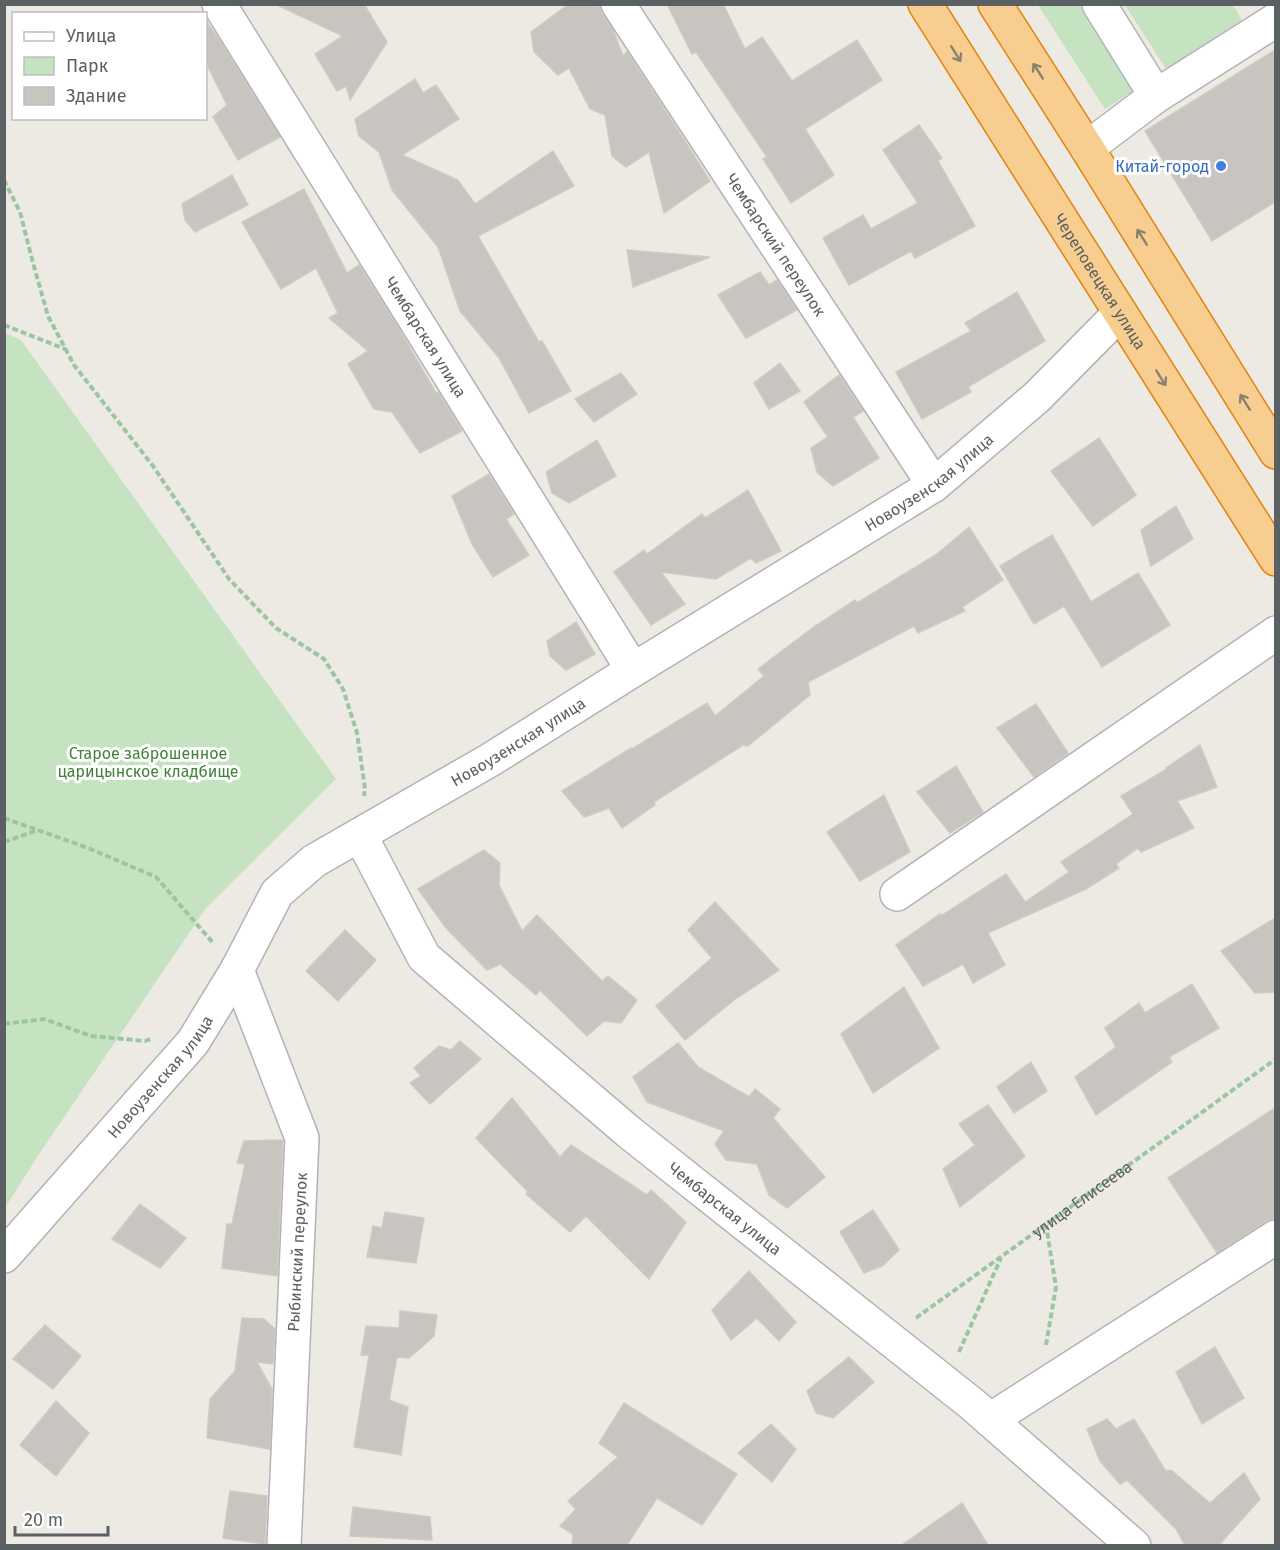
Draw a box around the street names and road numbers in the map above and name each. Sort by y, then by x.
street label: Чембарский переулок [722,170,830,321]
street label: Череповецкая улица [1050,210,1150,353]
street label: Чембарская улица [381,273,470,401]
street label: Новоузенская улица [861,430,997,535]
street label: Новоузенская улица [448,693,589,790]
street label: Новоузенская улица [104,1012,217,1142]
street label: улица Елисеева [1028,1157,1136,1242]
street label: Чембарская улица [664,1158,785,1259]
street label: Рыбинский переулок [284,1171,311,1332]

